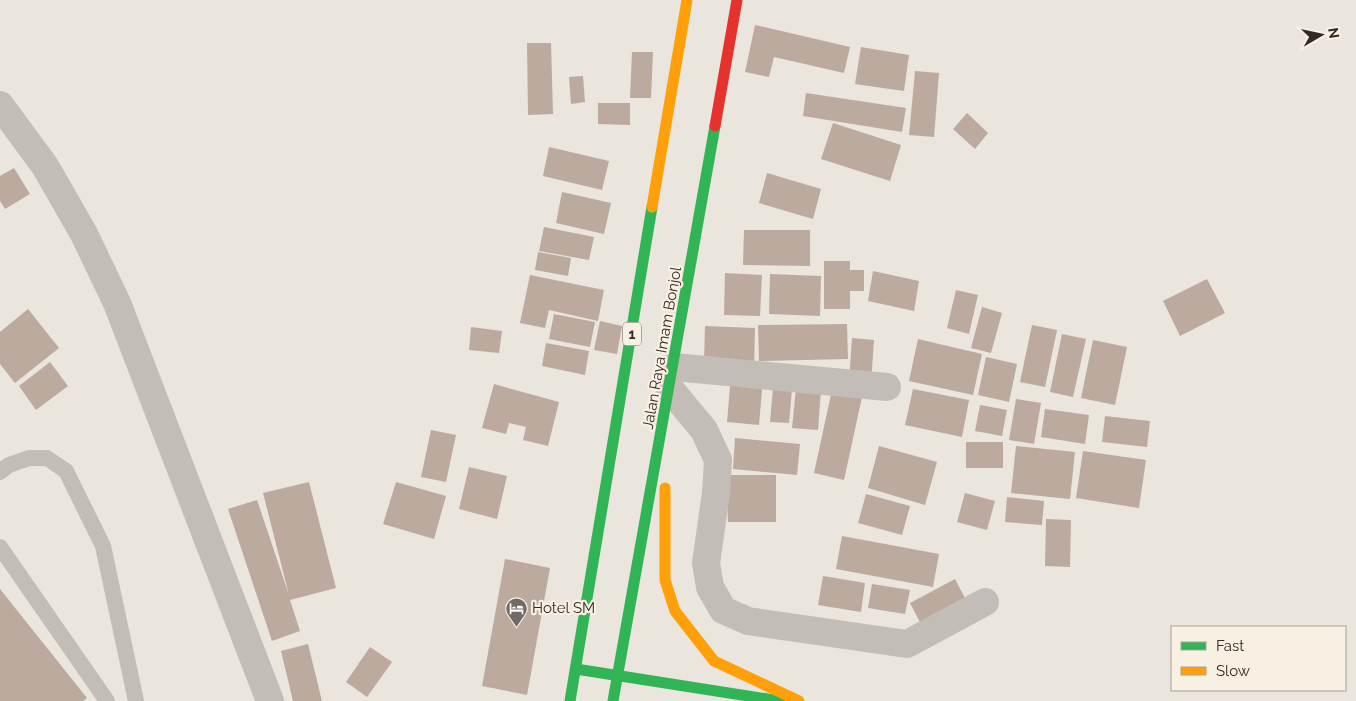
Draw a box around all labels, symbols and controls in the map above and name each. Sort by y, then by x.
north arrow [1296,10,1346,60]
text: N [1325,26,1343,39]
street label: Jalan Raya Imam Bonjol [639,264,685,431]
road number: 1 [623,322,641,346]
hotel icon: Hotel SM [504,596,528,627]
place label: Hotel SM [532,599,595,617]
legend [1171,626,1346,691]
text: Fast [1216,637,1244,655]
text: Slow [1216,662,1250,680]

